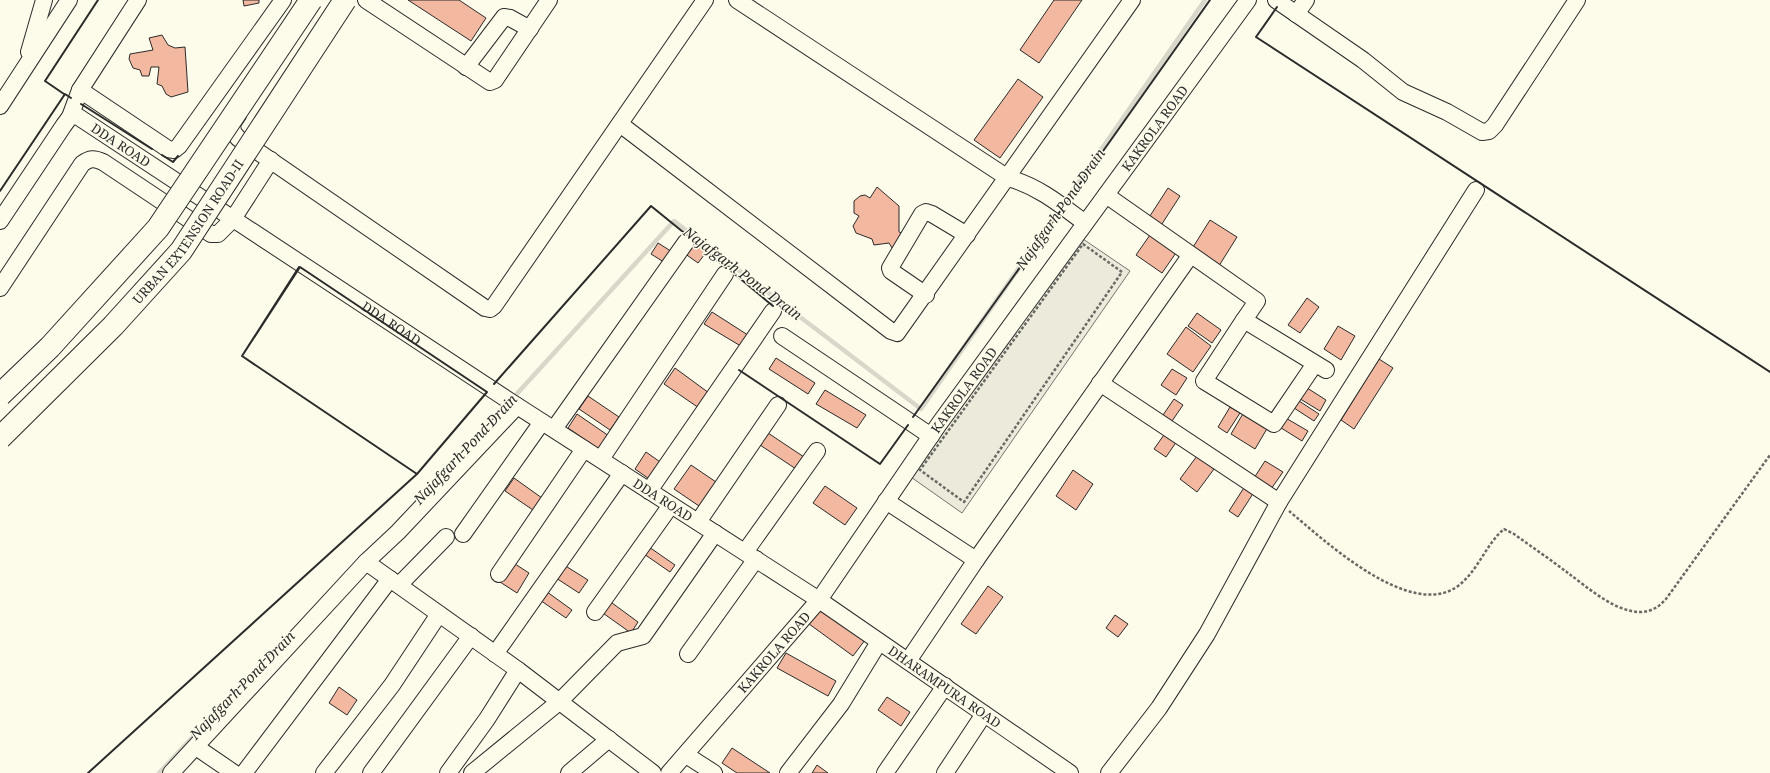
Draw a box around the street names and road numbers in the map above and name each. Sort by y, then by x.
street label: KAKROLA ROAD [1117,82,1192,175]
street label: DDA ROAD [88,119,154,171]
street label: URBAN EXTENSION ROAD-II [128,156,248,308]
street label: DDA ROAD [358,297,425,349]
street label: KAKROLA ROAD [926,343,1001,437]
street label: DDA ROAD [630,474,696,526]
street label: KAKROLA ROAD [734,608,814,697]
street label: DHARAMPURA ROAD [885,641,1005,732]

